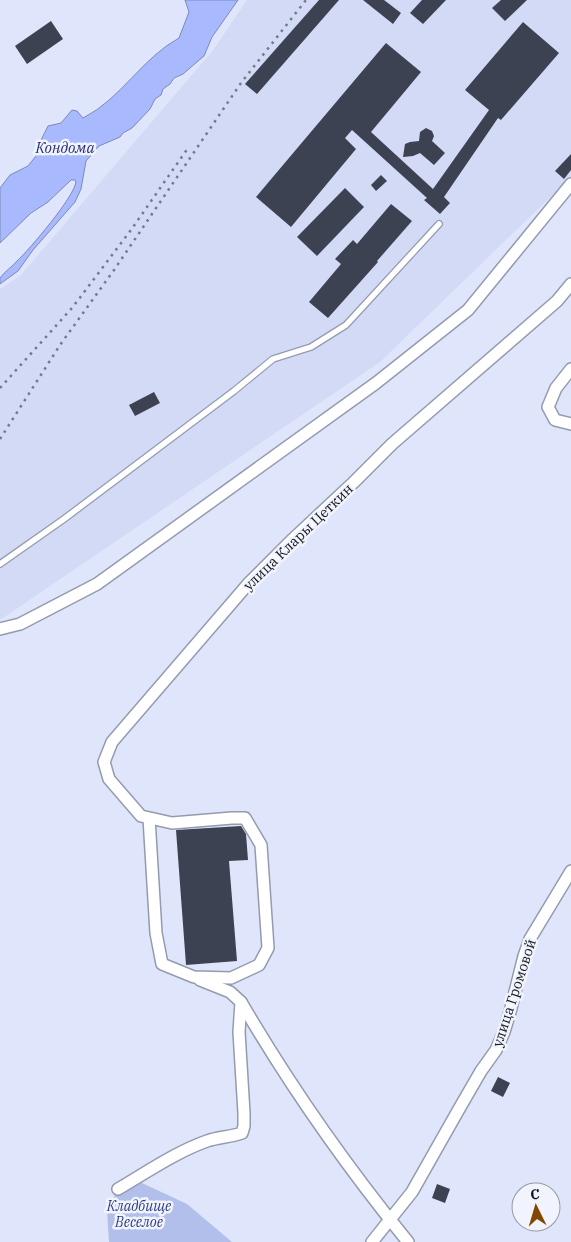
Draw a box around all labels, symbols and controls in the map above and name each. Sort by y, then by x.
water label: Кондома [34,138,95,157]
street label: улица Клары Цеткин [239,480,357,594]
street label: улица Громовой [488,937,540,1049]
north arrow [511,1182,561,1232]
text: С [529,1185,540,1203]
park label: Кладбище Веселое [106,1197,172,1231]

